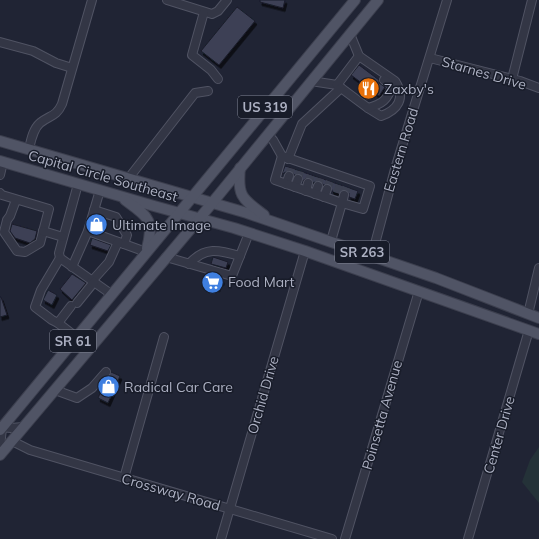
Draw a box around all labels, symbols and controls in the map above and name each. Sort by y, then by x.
street label: Starnes Drive [440,52,528,94]
restaurant icon: Zaxby's [355,76,381,102]
place label: Zaxby's [384,80,434,98]
road number: US 319 [238,96,292,118]
street label: Eastern Road [380,106,422,194]
street label: Capital Circle Southeast [26,146,180,206]
shop icon: Ultimate Image [84,212,110,238]
place label: Ultimate Image [112,216,211,234]
road number: SR 263 [335,241,389,263]
supermarket icon: Food Mart [199,269,225,295]
place label: Food Mart [228,273,295,291]
road number: SR 61 [50,330,96,352]
street label: Orchid Drive [243,354,283,436]
street label: Poinsetta Avenue [358,358,406,472]
shop icon: Radical Car Care [96,374,122,400]
place label: Radical Car Care [124,378,233,396]
street label: Center Drive [479,394,519,476]
street label: Crossway Road [119,469,223,515]

